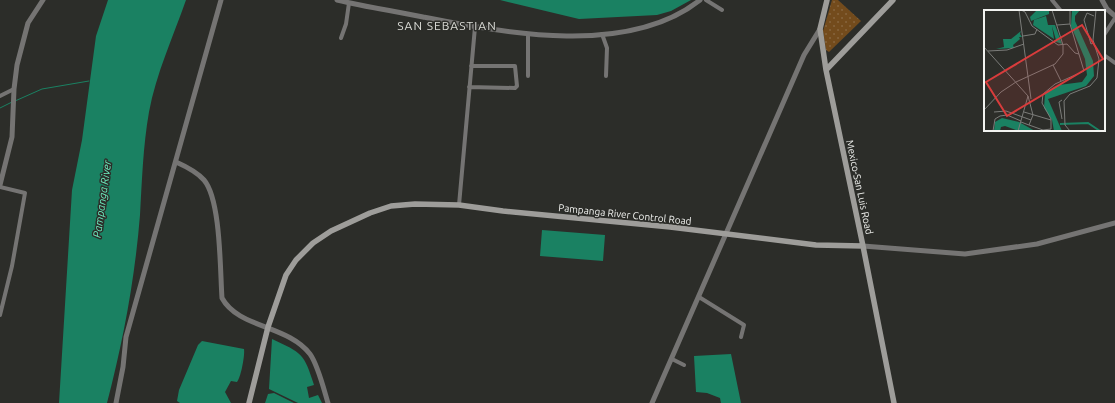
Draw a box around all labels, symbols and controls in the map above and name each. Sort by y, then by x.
inset map [984,10,1105,131]
district label: SAN SEBASTIAN [397,19,497,32]
street label: Mexico-San Luis Road [844,139,875,236]
water label: Pampanga River [91,159,114,239]
street label: Pampanga River Control Road [558,202,692,227]

